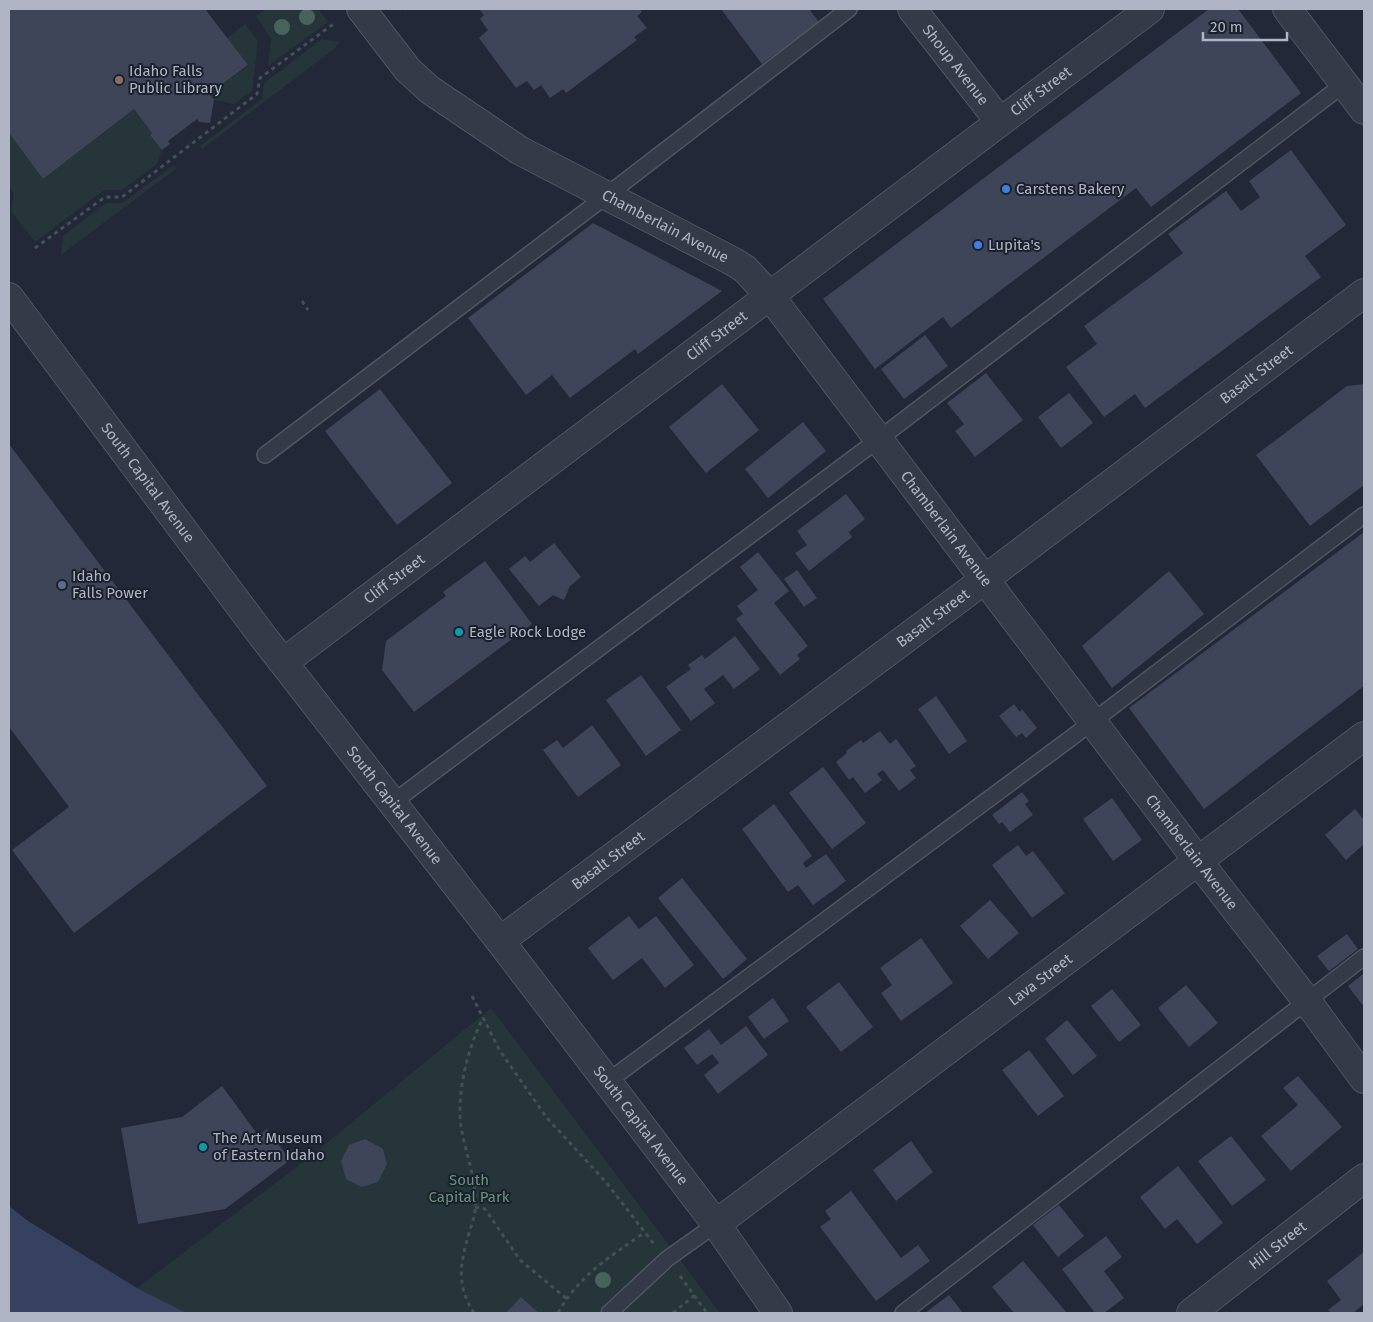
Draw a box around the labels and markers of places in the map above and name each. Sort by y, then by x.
place label: Idaho Falls Public Library [129,62,223,97]
marker: Idaho Falls Public Library [113,74,125,86]
place label: Carstens Bakery [1016,180,1125,198]
marker: Carstens Bakery [1000,183,1012,195]
place label: Lupita's [988,236,1041,254]
marker: Lupita's [972,239,984,251]
place label: Idaho Falls Power [72,567,148,602]
marker: Idaho Falls Power [56,579,68,591]
place label: Eagle Rock Lodge [469,623,586,641]
marker: Eagle Rock Lodge [453,626,465,638]
place label: The Art Museum of Eastern Idaho [213,1129,325,1164]
marker: The Art Museum of Eastern Idaho [197,1141,209,1153]

